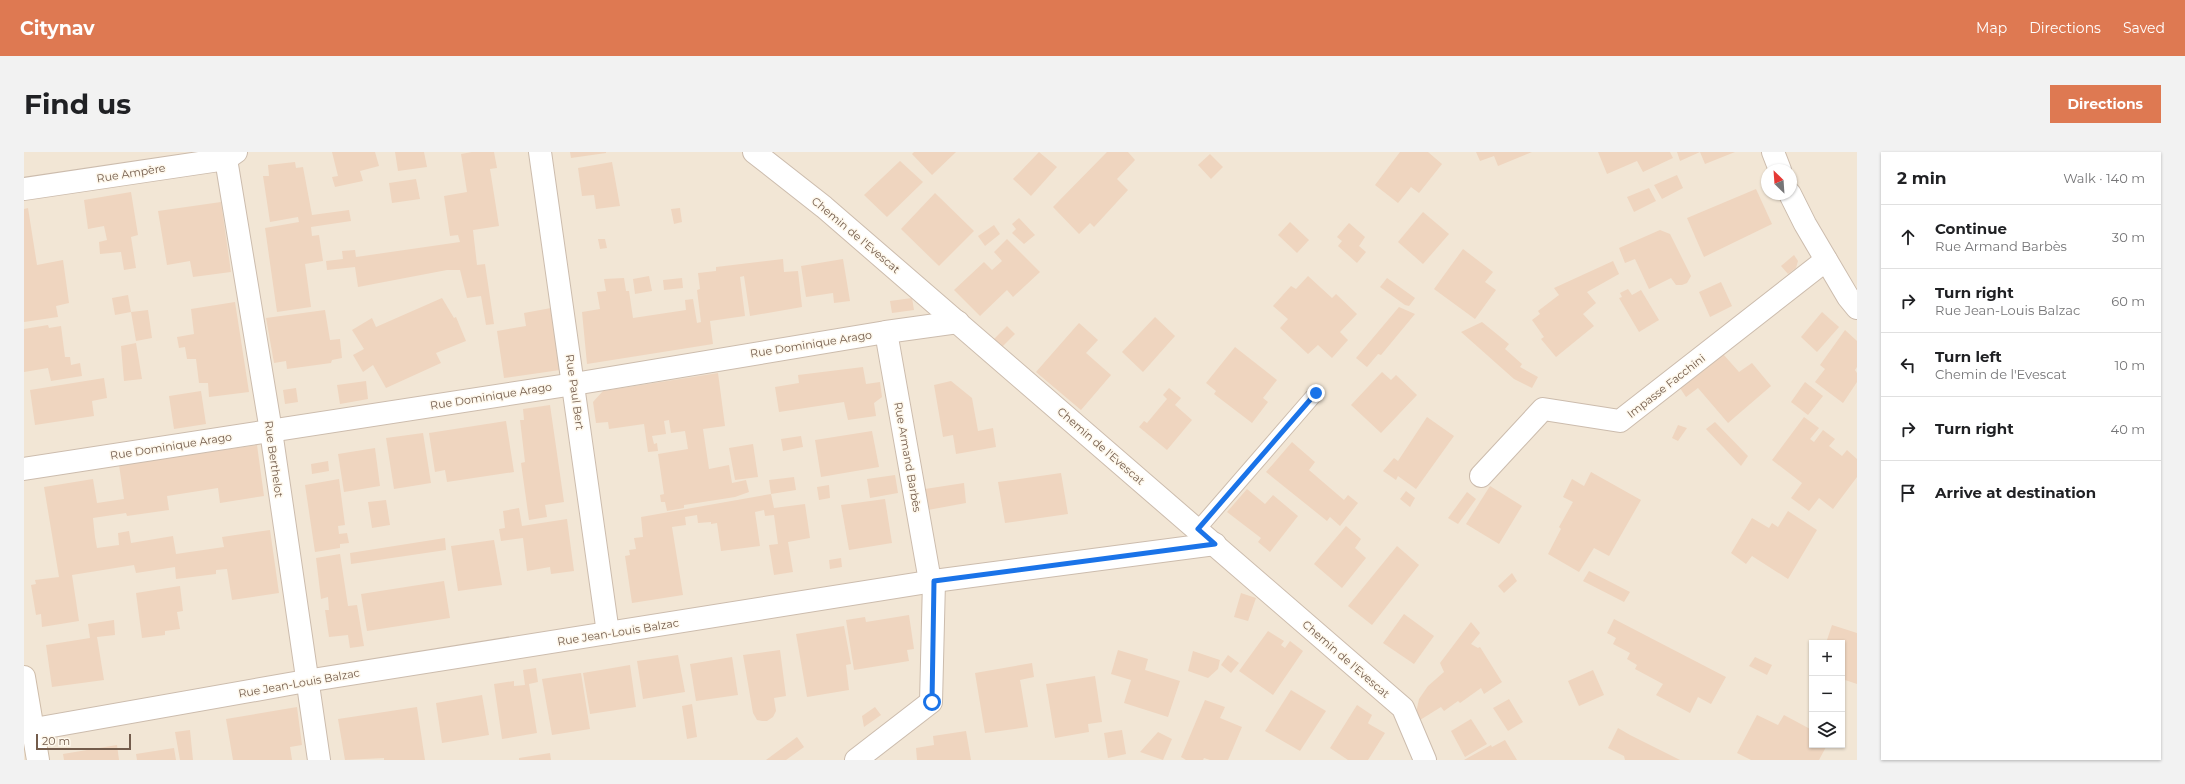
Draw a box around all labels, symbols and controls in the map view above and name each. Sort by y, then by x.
text: Citynav [20,17,95,40]
text: Map [1976,19,2007,37]
text: Directions [2029,19,2101,37]
text: Saved [2123,19,2165,37]
button: Directions [2050,85,2161,123]
text: Find us [24,87,131,121]
street label: Rue Ampère [96,161,167,185]
north arrow [1761,164,1797,200]
text: 2 min [1897,168,1947,188]
text: Walk · 140 m [2063,170,2145,186]
street label: Chemin de l'Evescat [809,194,903,276]
text: Continue [1935,219,2007,238]
icon: ahead [1897,226,1919,248]
text: 30 m [2112,229,2145,245]
text: Rue Armand Barbès [1935,238,2067,254]
text: Turn right [1935,283,2014,302]
icon: right [1897,290,1919,312]
text: 60 m [2111,293,2145,309]
text: Rue Jean-Louis Balzac [1935,302,2080,318]
street label: Rue Dominique Arago [749,327,873,361]
text: Turn left [1935,347,2002,366]
street label: Impasse Facchini [1624,351,1708,421]
street label: Rue Paul Bert [563,353,587,431]
icon: left [1897,354,1919,376]
text: 10 m [2115,357,2145,373]
text: Chemin de l'Evescat [1935,366,2066,382]
street label: Rue Dominique Arago [429,379,553,413]
route end [1307,384,1325,402]
street label: Rue Armand Barbès [891,401,925,514]
street label: Chemin de l'Evescat [1054,404,1148,488]
icon: right [1897,418,1919,440]
text: Turn right [1935,419,2014,438]
street label: Rue Berthelot [262,420,286,499]
text: 40 m [2111,421,2145,437]
street label: Rue Dominique Arago [109,429,233,463]
icon: arrive [1897,482,1919,504]
text: Arrive at destination [1935,483,2096,502]
street label: Rue Jean-Louis Balzac [556,615,680,649]
street label: Chemin de l'Evescat [1299,617,1393,701]
map controls [1809,640,1845,748]
button: + [1809,640,1845,676]
street label: Rue Jean-Louis Balzac [237,665,361,701]
button: − [1809,676,1845,712]
route start [923,693,941,711]
button: layers [1809,712,1845,748]
scale bar [36,732,131,751]
text: 20 m [42,734,70,748]

